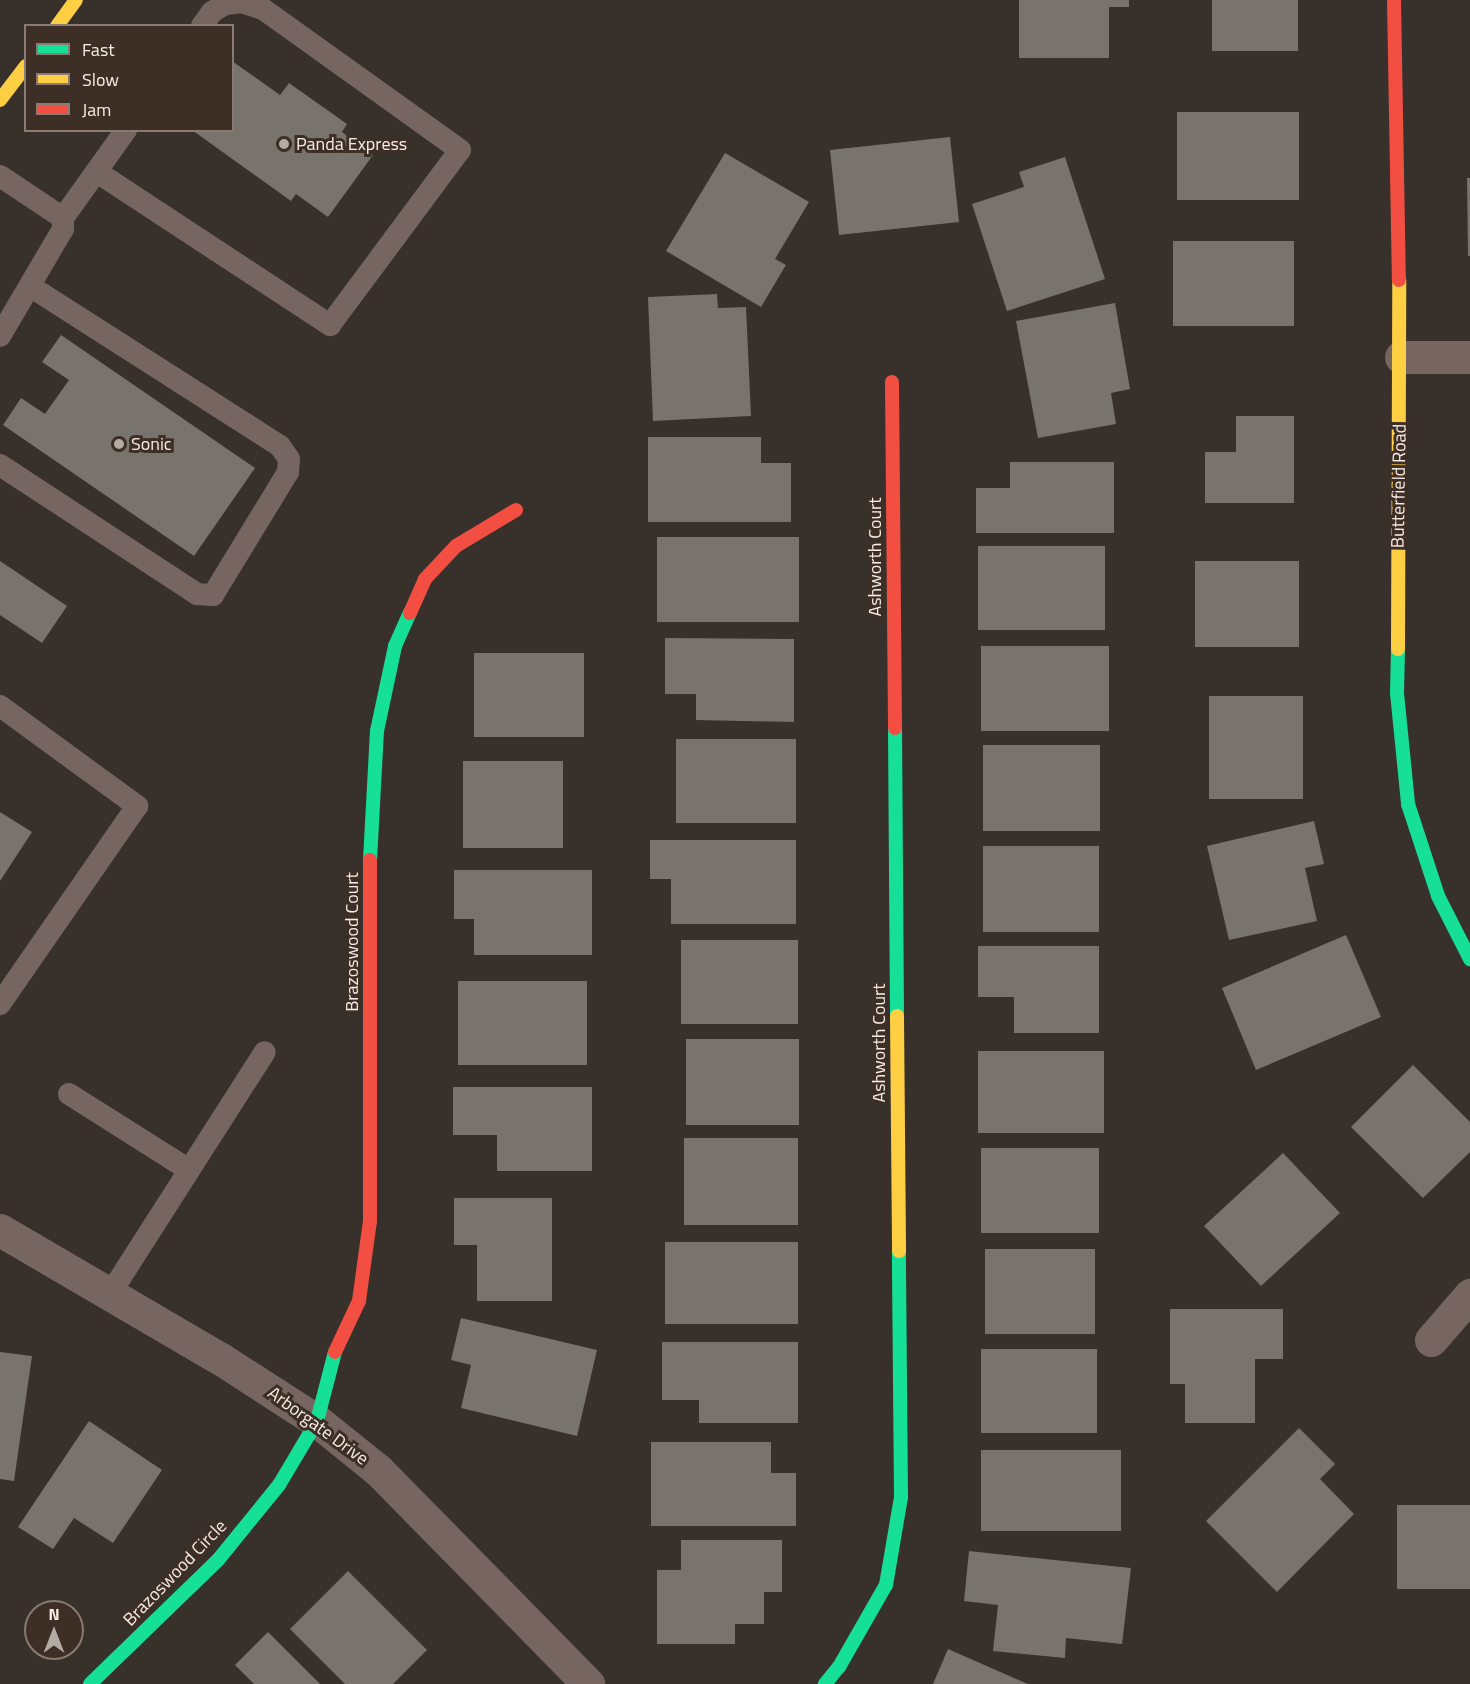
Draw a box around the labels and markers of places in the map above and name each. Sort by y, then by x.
place label: Panda Express [296,133,407,155]
marker: Panda Express [277,137,291,151]
place label: Sonic [131,433,172,455]
marker: Sonic [112,437,126,451]

